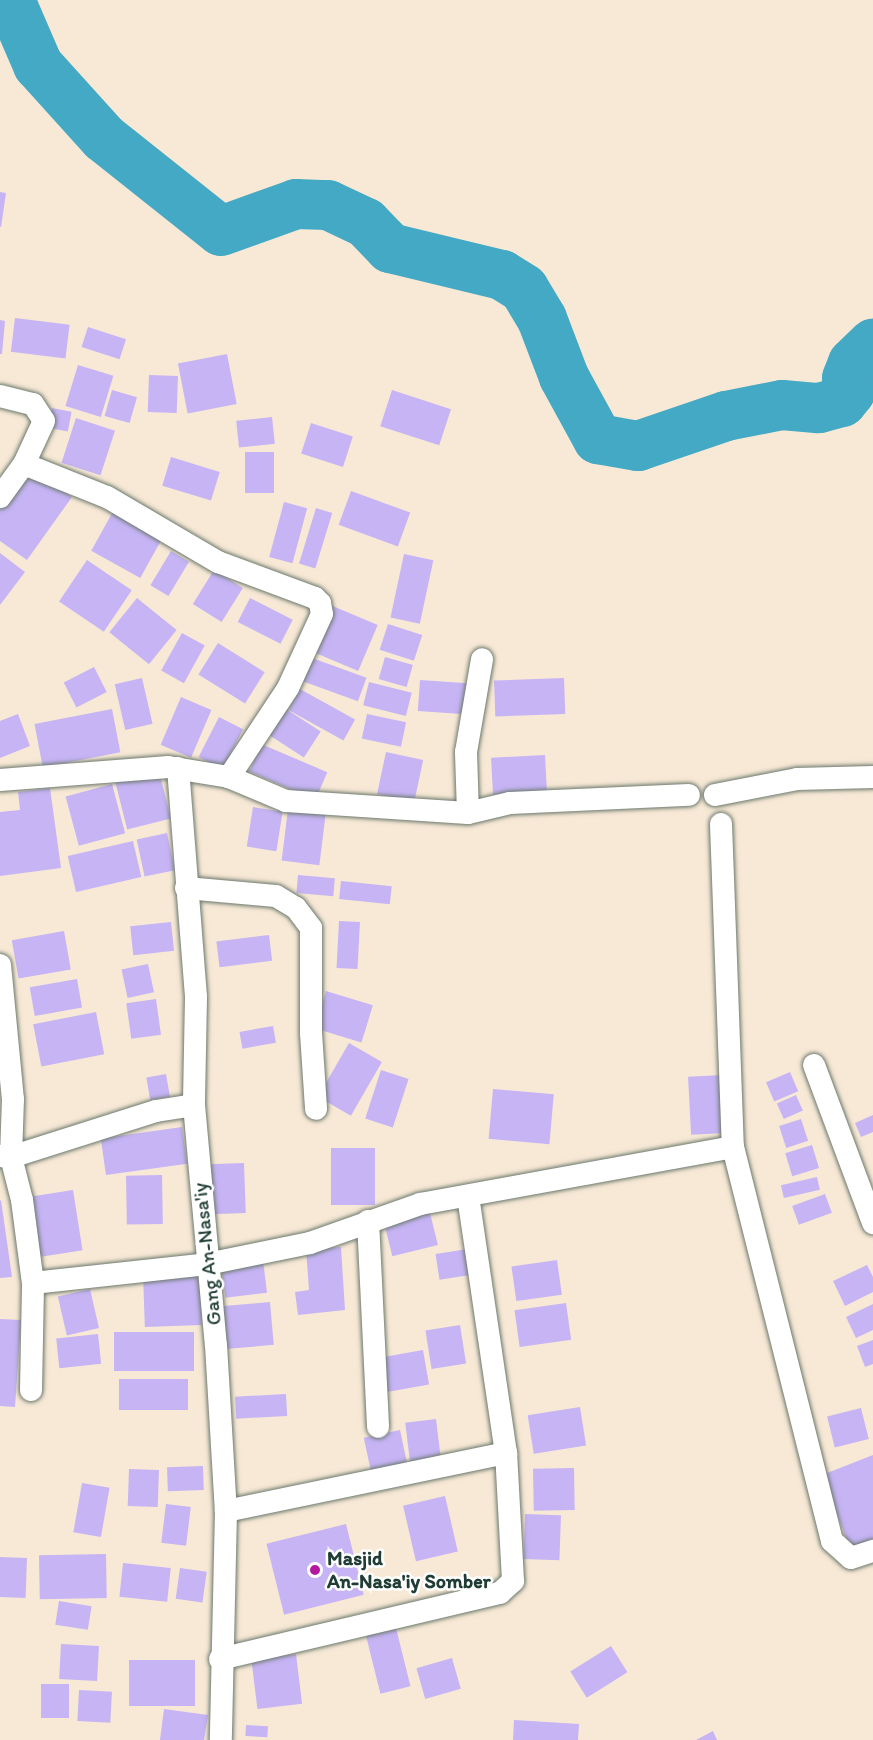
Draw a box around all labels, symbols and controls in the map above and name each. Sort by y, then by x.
street label: Gang An-Nasa'iy [188,1182,226,1326]
place label: Masjid An-Nasa'iy Somber [327,1546,491,1593]
marker: Masjid An-Nasa'iy Somber [308,1563,322,1577]

